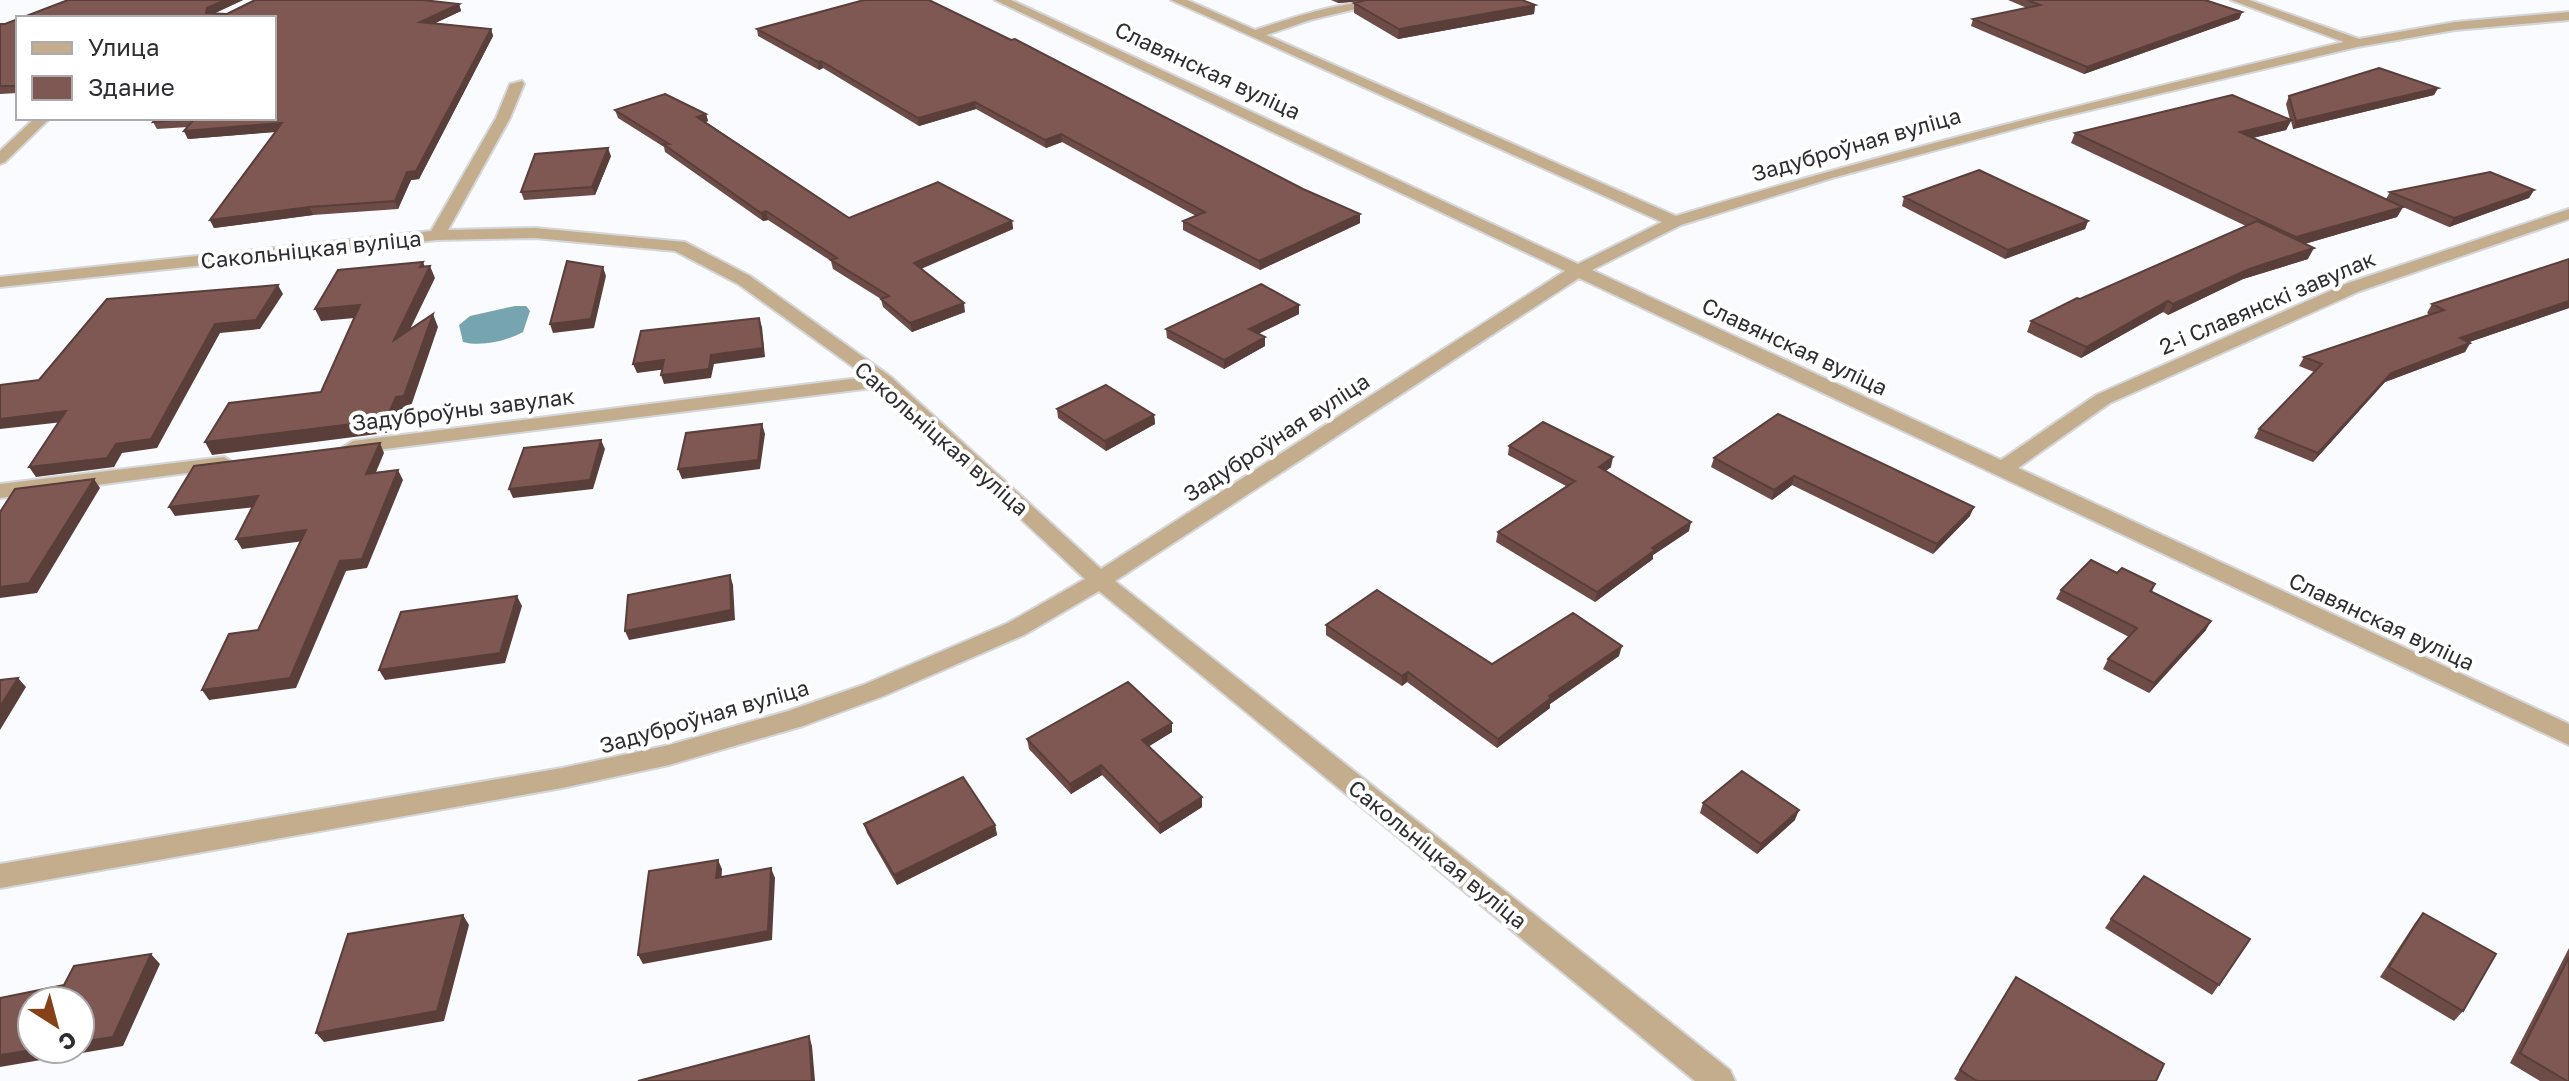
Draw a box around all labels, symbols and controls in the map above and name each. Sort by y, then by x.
street label: Славянская вуліца [1111,15,1305,125]
legend [16,16,276,120]
text: Улица [88,32,160,61]
text: Здание [88,72,175,101]
street label: Задуброўная вуліца [1748,101,1964,187]
street label: Сакольніцкая вуліца [199,224,423,274]
street label: 2-і Славянскі завулак [2155,244,2380,360]
street label: Славянская вуліца [1698,291,1892,401]
street label: Сакольніцкая вуліца [849,355,1035,521]
street label: Задуброўная вуліца [1178,367,1374,507]
street label: Задуброўны завулак [350,382,576,436]
street label: Славянская вуліца [2285,566,2479,676]
street label: Задуброўная вуліца [596,673,812,759]
street label: Сакольніцкая вуліца [1343,774,1533,934]
north arrow [16,985,96,1065]
text: С [54,1026,82,1057]

